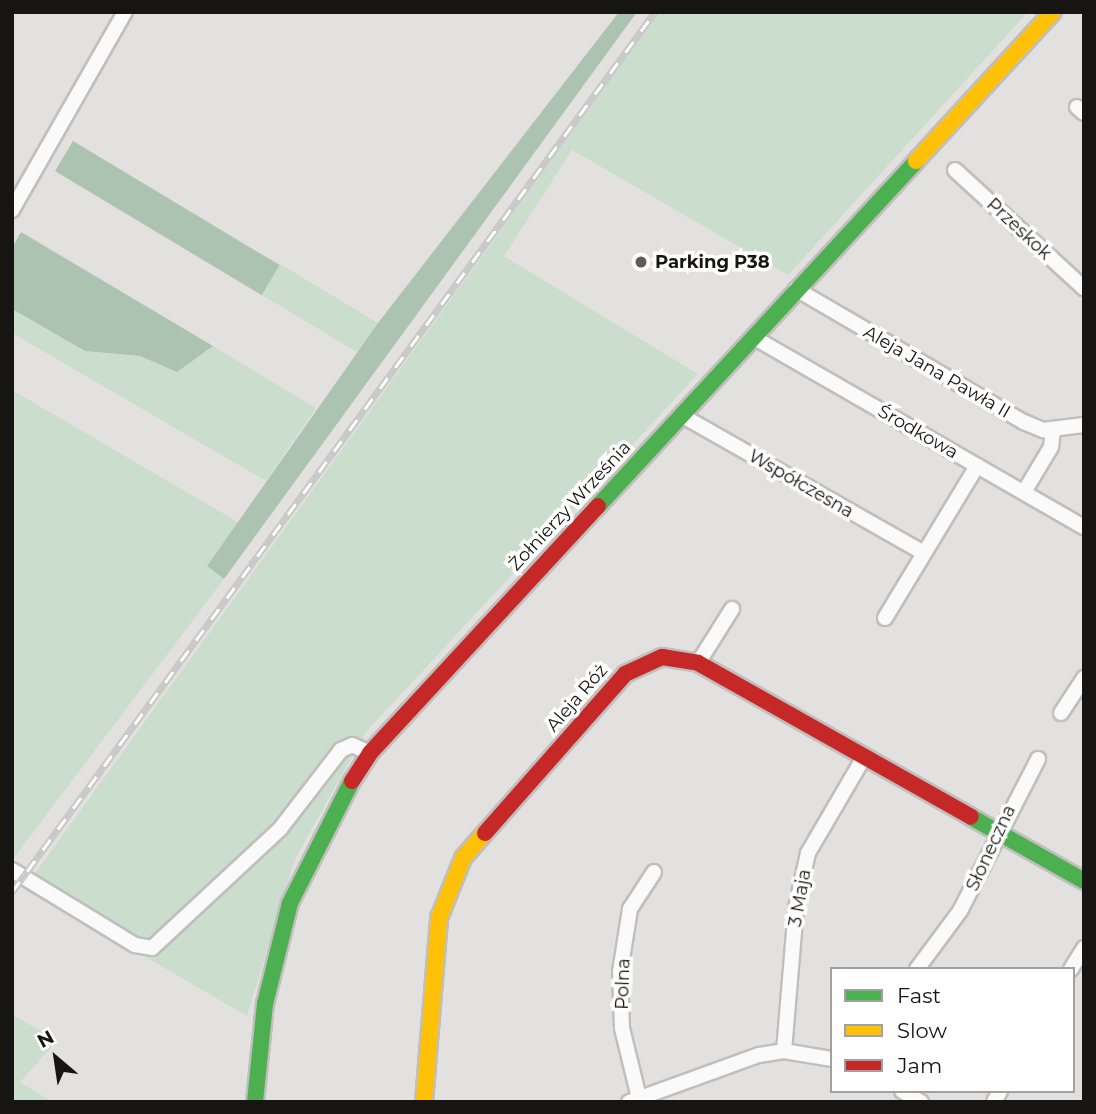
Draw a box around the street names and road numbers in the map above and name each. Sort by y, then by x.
street label: Przeskok [982,194,1056,264]
street label: Aleja Jana Pawła II [860,321,1014,423]
street label: Środkowa [874,400,962,464]
street label: Żołnierzy Września [504,437,636,575]
street label: Współczesna [745,445,857,523]
street label: Aleja Róż [542,660,612,736]
street label: Słoneczna [962,802,1020,894]
street label: 3 Maja [784,867,816,929]
street label: Polna [611,958,635,1010]

